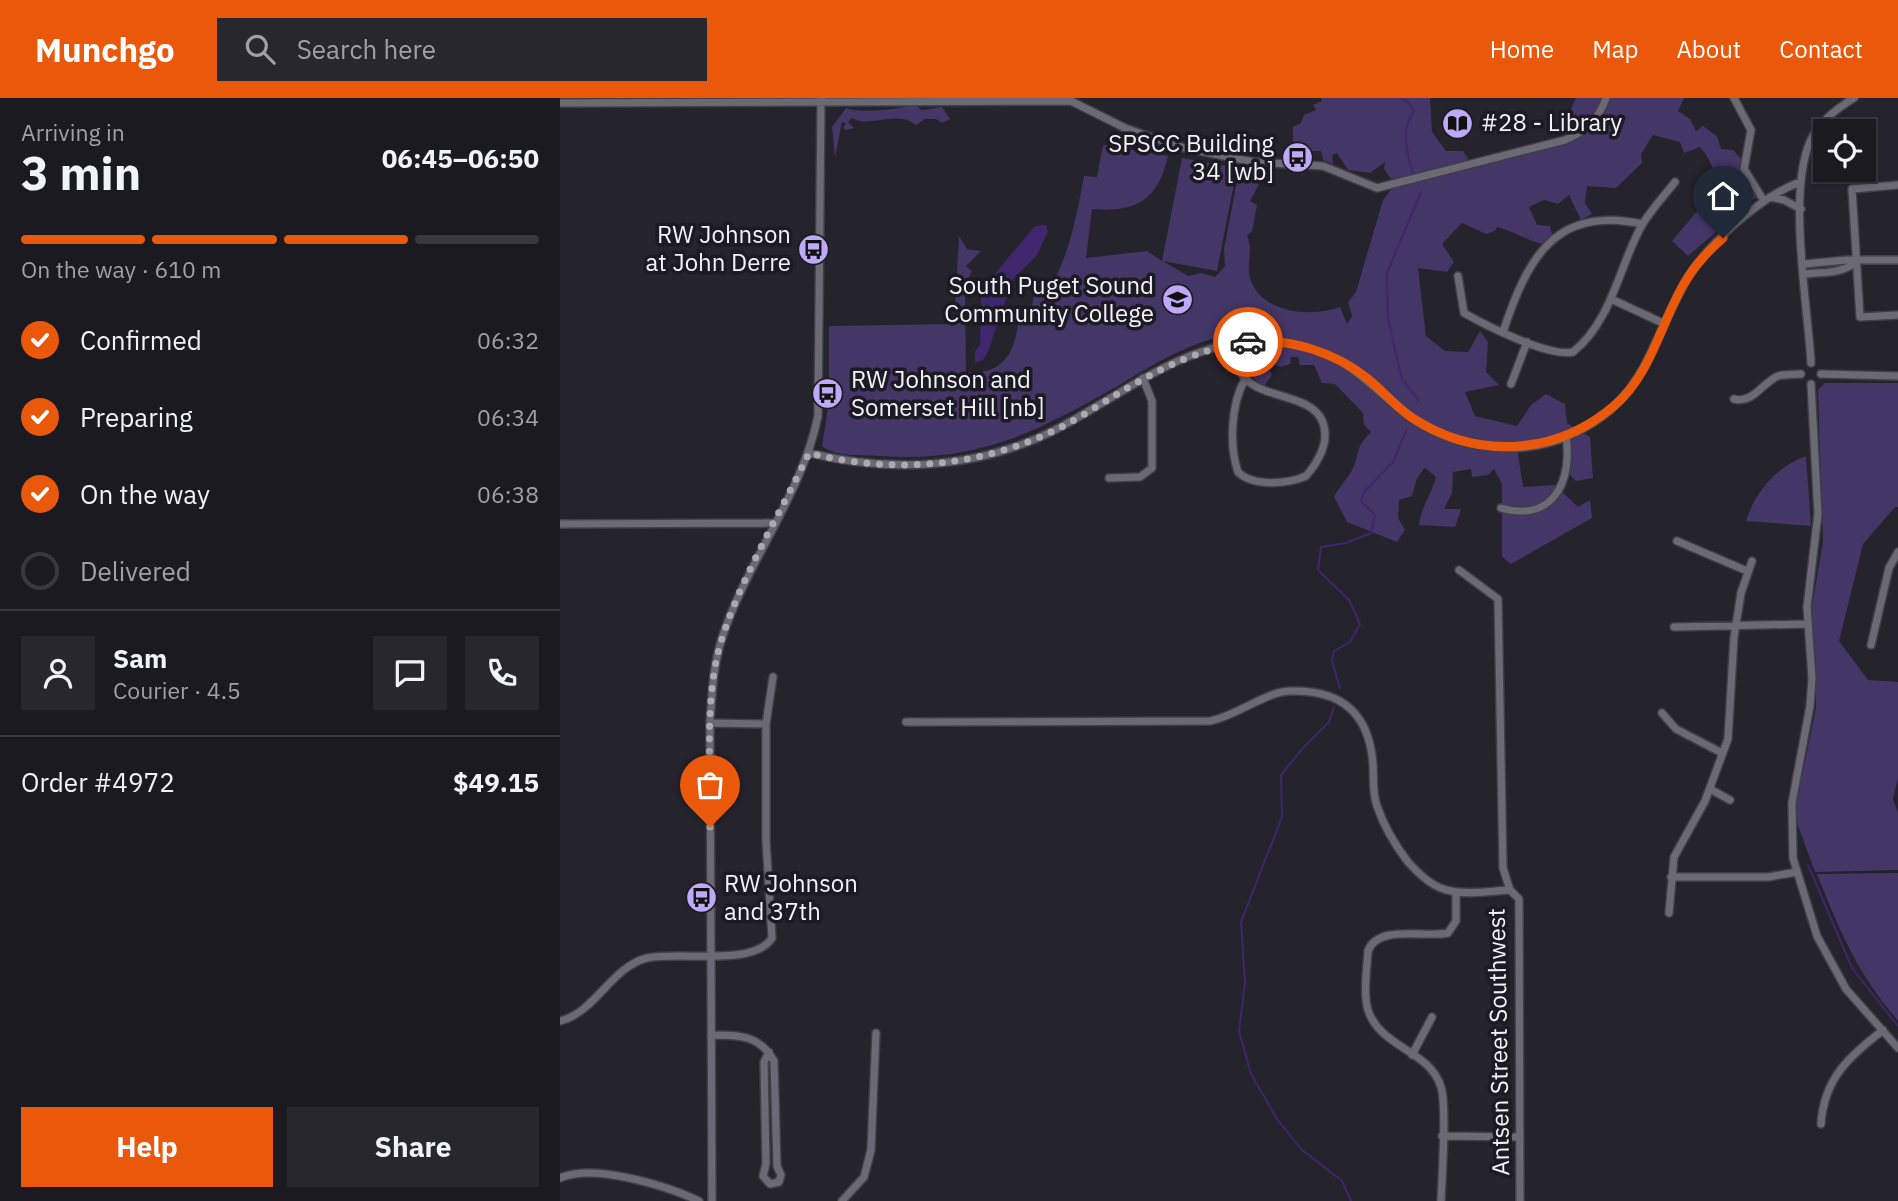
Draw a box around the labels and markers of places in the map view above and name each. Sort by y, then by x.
library icon: #28 - Library [1441,106,1475,140]
place label: #28 - Library [1481,106,1622,138]
place label: SPSCC Building 34 [wb] [1108,127,1274,187]
bus stop icon: SPSCC Building 34 [wb] [1280,141,1314,175]
pin [1693,166,1753,238]
place label: RW Johnson at John Derre [646,218,791,278]
bus stop icon: RW Johnson at John Derre [797,232,831,266]
place label: South Puget Sound Community College [944,269,1154,329]
school or university icon: South Puget Sound Community College [1160,283,1194,317]
place label: RW Johnson and Somerset Hill [nb] [851,363,1045,423]
bus stop icon: RW Johnson and Somerset Hill [nb] [811,377,845,411]
pin [680,755,740,827]
place label: RW Johnson and 37th [724,867,858,927]
bus stop icon: RW Johnson and 37th [684,881,718,915]

